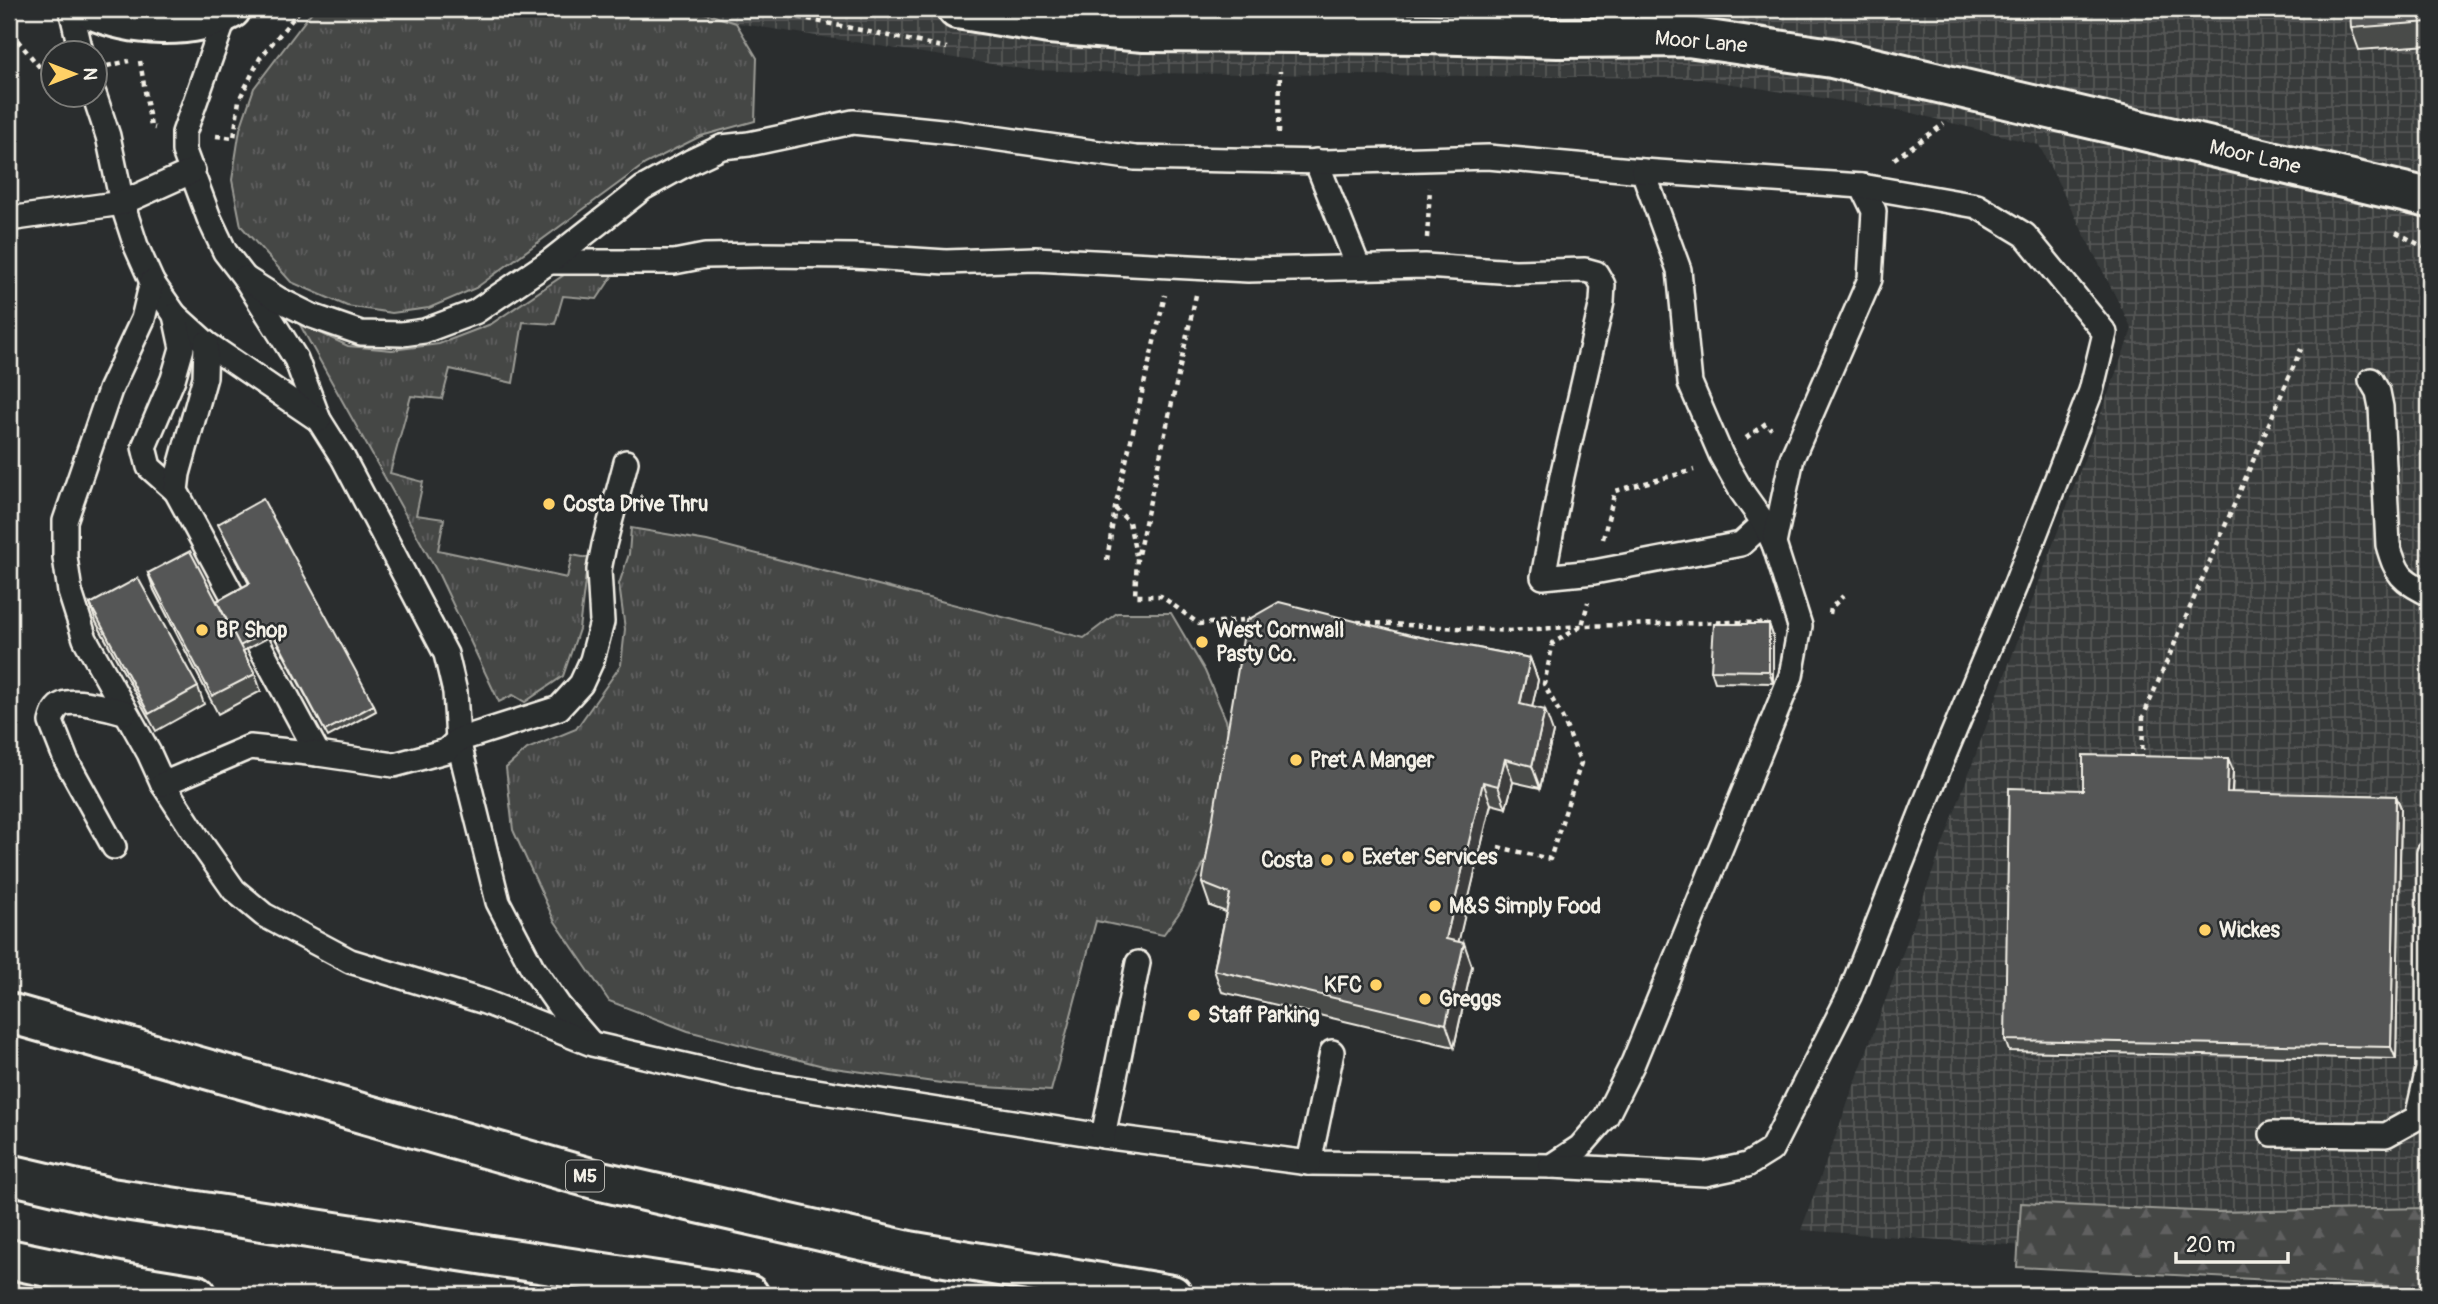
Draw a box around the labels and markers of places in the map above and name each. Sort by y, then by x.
place label: Costa Drive Thru [563,491,708,518]
marker: Costa Drive Thru [541,496,557,512]
place label: BP Shop [216,617,288,644]
place label: West Cornwall Pasty Co. [1216,617,1344,668]
marker: BP Shop [194,622,210,638]
marker: West Cornwall Pasty Co. [1194,634,1210,650]
place label: Pret A Manger [1310,747,1435,774]
marker: Pret A Manger [1288,752,1304,768]
place label: Exeter Services [1362,844,1498,871]
place label: Costa [1261,847,1313,874]
marker: Exeter Services [1340,849,1356,865]
marker: Costa [1319,852,1335,868]
place label: M&S Simply Food [1449,893,1601,920]
marker: M&S Simply Food [1427,898,1443,914]
place label: Wickes [2219,917,2280,944]
marker: Wickes [2197,922,2213,938]
place label: KFC [1324,972,1362,999]
marker: KFC [1368,977,1384,993]
place label: Greggs [1439,986,1501,1013]
marker: Greggs [1417,991,1433,1007]
place label: Staff Parking [1208,1002,1320,1029]
marker: Staff Parking [1186,1007,1202,1023]

